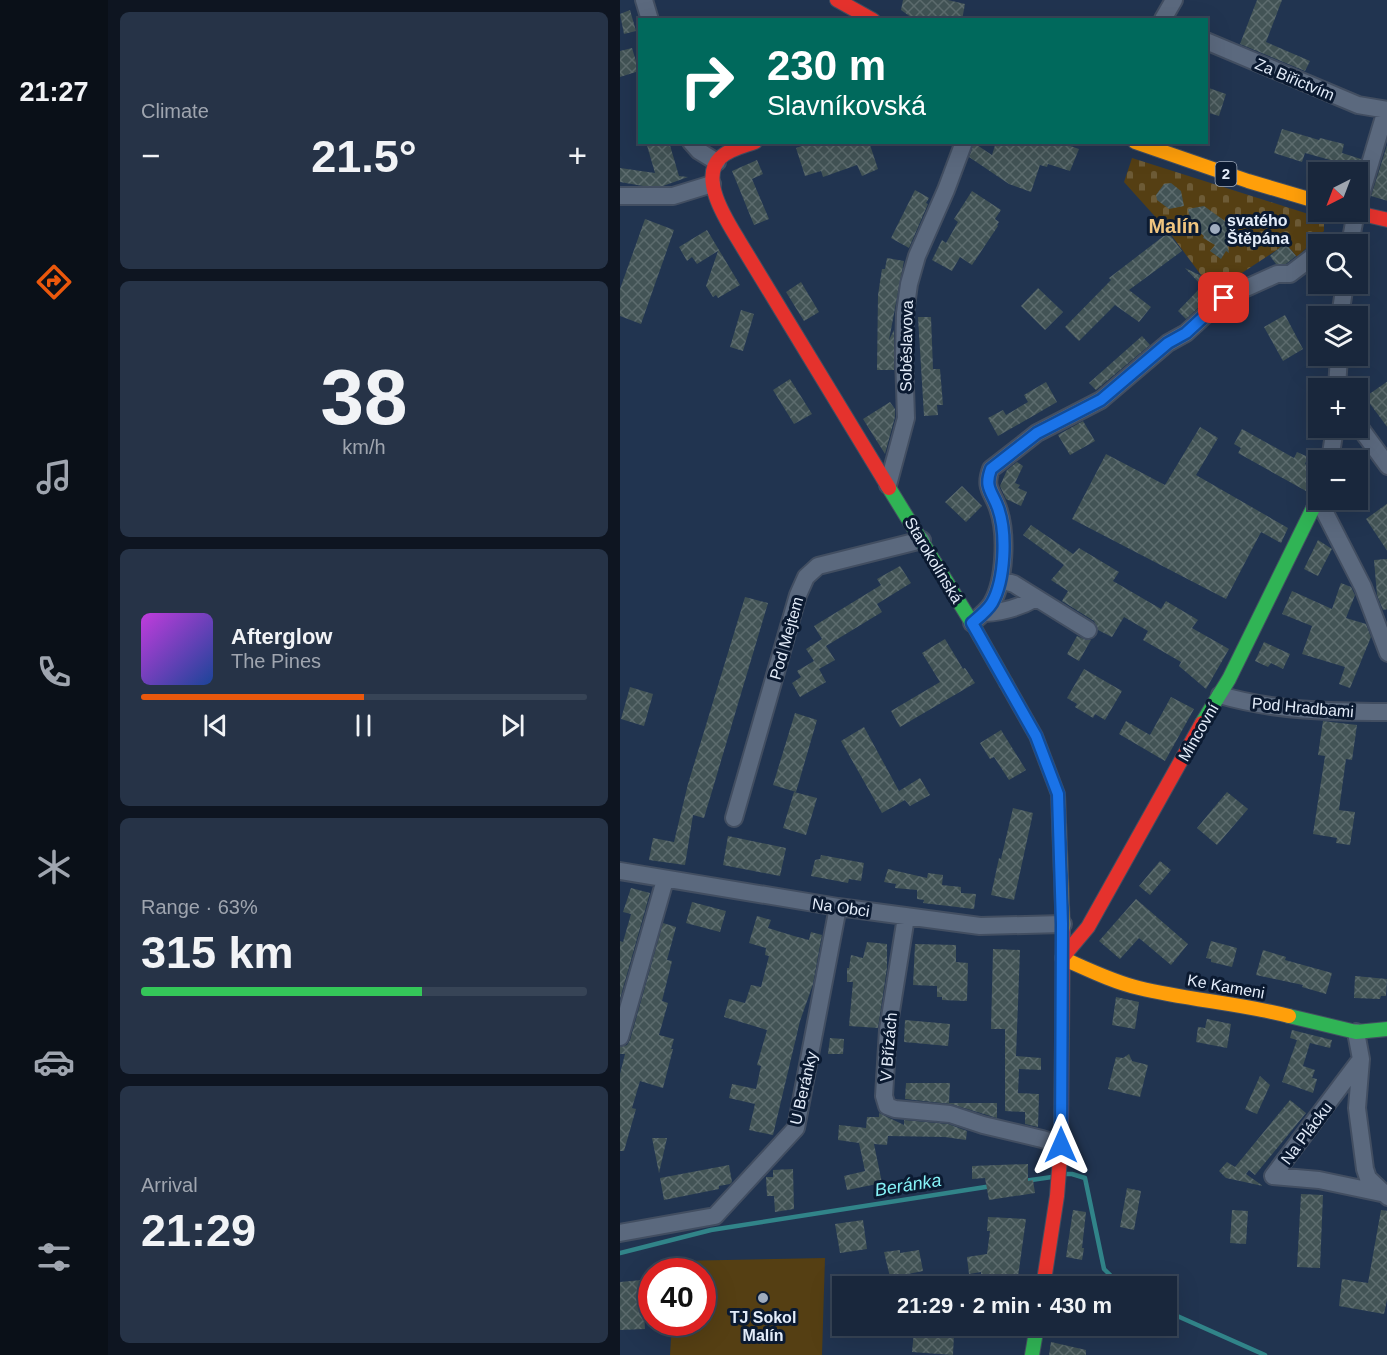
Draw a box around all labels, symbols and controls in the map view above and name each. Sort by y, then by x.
icon: right [668,42,746,120]
text: 230 m [767,42,886,89]
street label: Za Biřictvím [1253,55,1337,104]
text: 21:27 [19,77,89,107]
text: Slavníkovská [767,91,926,121]
text: Climate [141,100,209,122]
text: 21.5° [311,131,417,182]
text: − [141,137,160,174]
text: + [568,137,587,174]
road number: 2 [1216,162,1236,186]
north arrow [1308,162,1368,222]
map controls [1308,162,1368,510]
place label: svatého Štěpána [1227,212,1289,247]
district label: Malín [1148,215,1200,237]
marker: svatého Štěpána [1208,222,1222,236]
button: search [1308,234,1368,294]
icon: directions [33,261,75,303]
pin [1198,272,1249,323]
icon: arrive [1207,281,1240,314]
street label: Soběslavova [897,300,916,392]
button: layers [1308,306,1368,366]
text: 38 [321,353,407,441]
button: + [1308,378,1368,438]
text: km/h [342,436,386,458]
button: − [1308,450,1368,510]
icon: music [33,456,75,498]
street label: Starokolínská [901,514,966,606]
street label: Pod Mejtem [767,595,806,682]
text: Afterglow [231,624,332,649]
text: The Pines [231,650,321,672]
icon: phone [33,651,75,693]
street label: Pod Hradbami [1251,695,1355,720]
street label: Mincovní [1175,700,1222,764]
icon: previous [199,709,232,742]
icon: pause [347,709,380,742]
icon: next [496,709,529,742]
icon: climate [33,846,75,888]
street label: Na Obci [811,895,871,920]
text: Range · 63% [141,896,258,918]
text: 315 km [141,927,294,978]
street label: Ke Kameni [1186,971,1266,1002]
street label: V Břízách [877,1012,900,1082]
icon: car [33,1041,75,1083]
street label: U Beránky [787,1050,820,1126]
street label: Na Plácku [1278,1099,1335,1168]
position arrow [1029,1113,1093,1177]
water label: Beránka [873,1170,943,1200]
text: Arrival [141,1174,198,1196]
text: 21:29 [141,1205,256,1256]
icon: filters [33,1236,75,1278]
speed limit sign: 40 [638,1258,716,1336]
marker: TJ Sokol Malín [756,1291,770,1305]
text: 21:29 · 2 min · 430 m [897,1293,1112,1318]
place label: TJ Sokol Malín [730,1309,796,1344]

